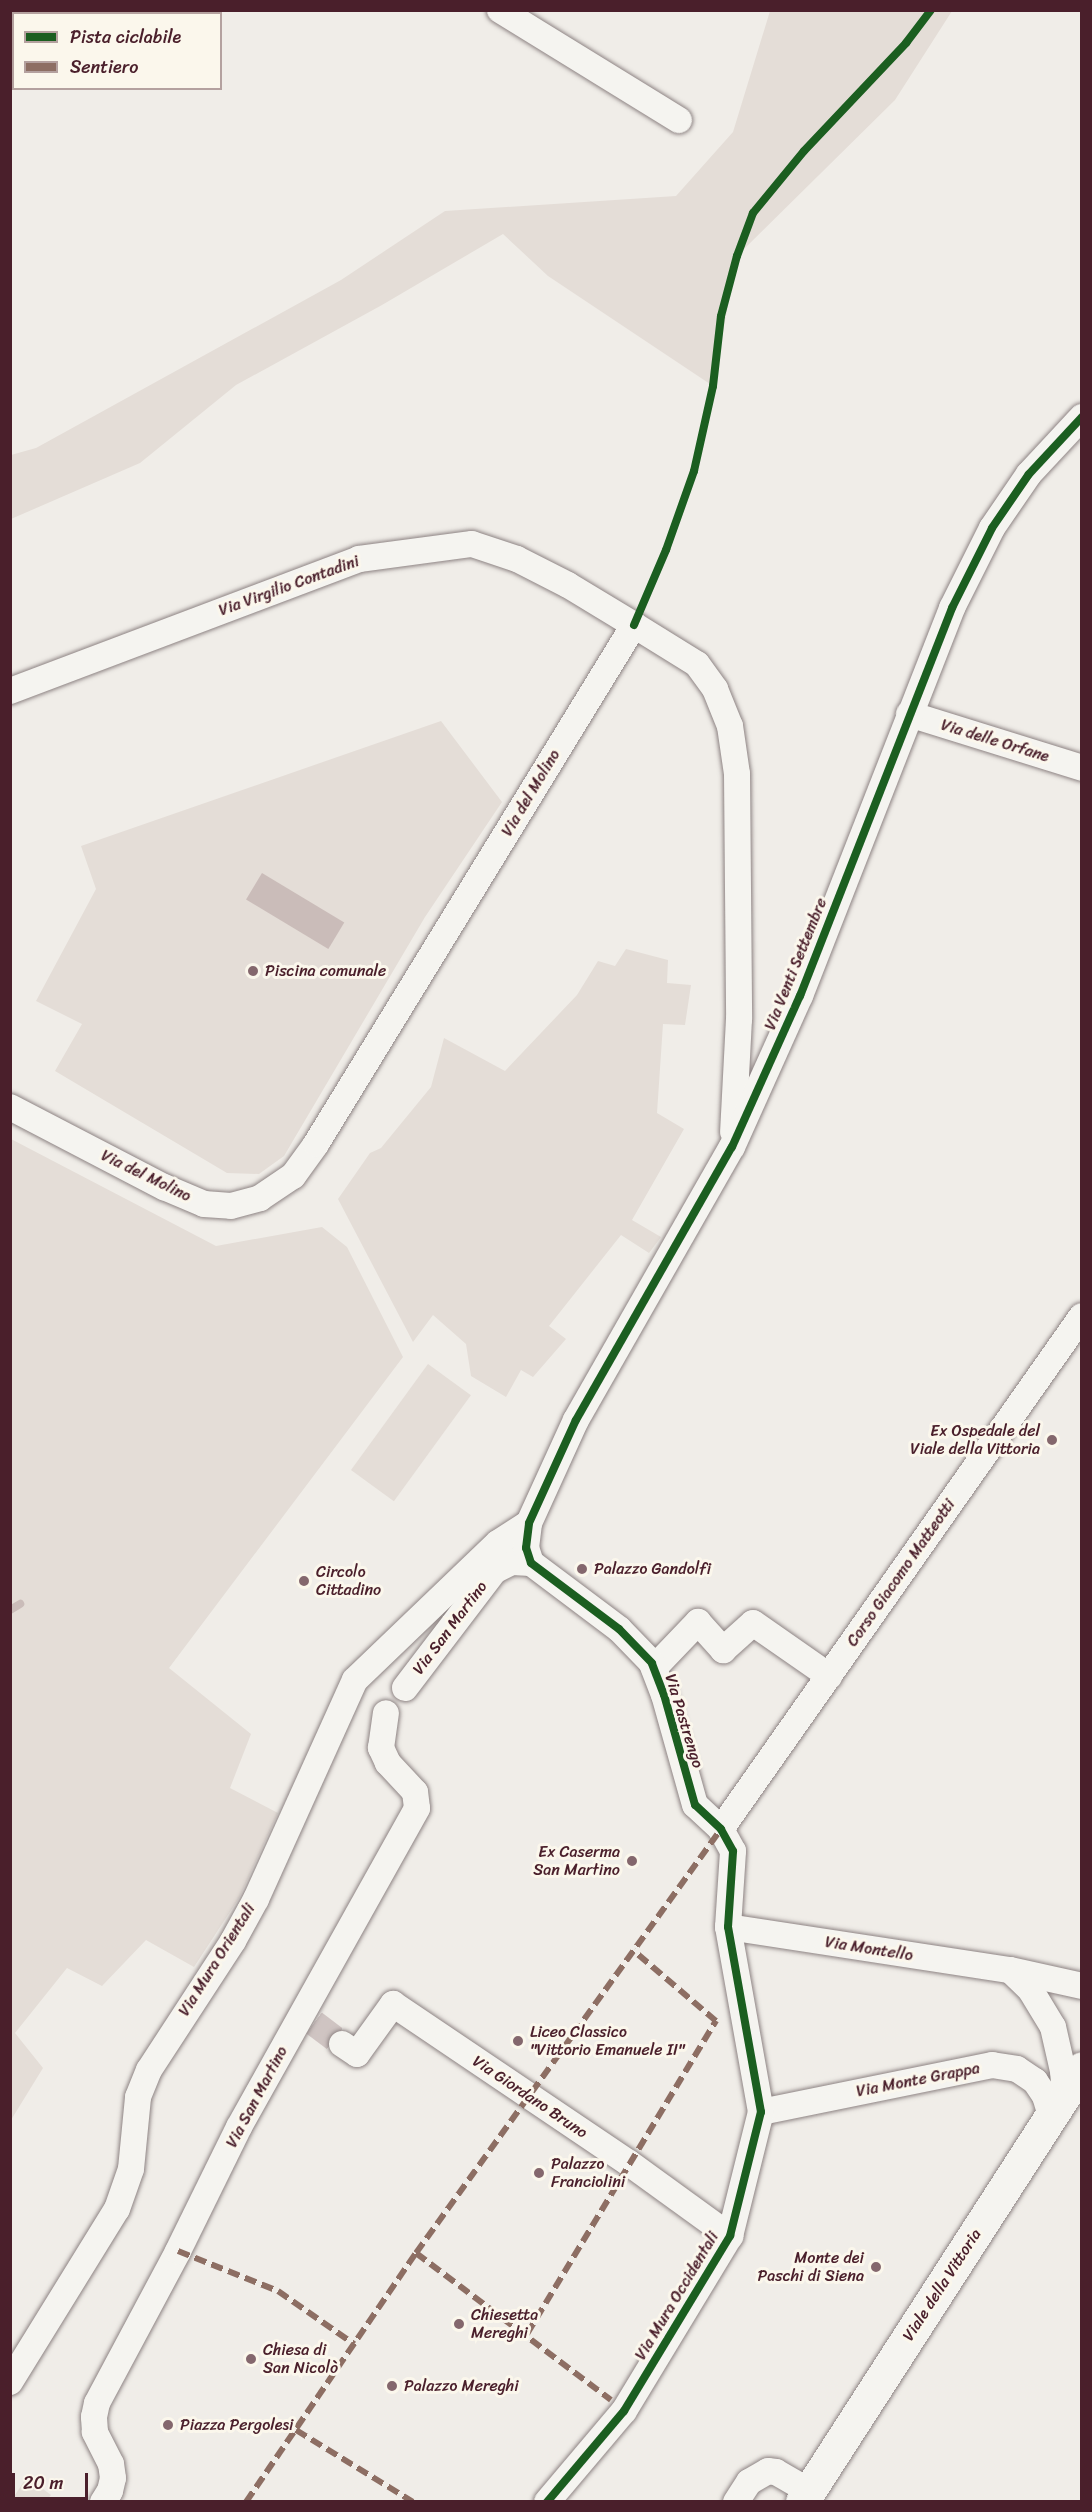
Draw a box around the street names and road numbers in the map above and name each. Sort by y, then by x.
street label: Via Virgilio Contadini [216,552,362,620]
street label: Via delle Orfane [938,715,1052,767]
street label: Via del Molino [497,746,565,840]
street label: Via Venti Settembre [761,895,831,1033]
street label: Via del Molino [98,1146,194,1206]
street label: Corso Giacomo Matteotti [843,1496,959,1650]
street label: Via San Martino [408,1577,492,1679]
street label: Via Pastrengo [661,1672,707,1770]
street label: Via Mura Orientali [175,1901,259,2019]
street label: Via Montello [824,1933,914,1965]
street label: Via San Martino [222,2043,292,2151]
street label: Via Giordano Bruno [469,2051,591,2143]
street label: Via Monte Grappa [855,2059,981,2101]
street label: Viale della Vittoria [898,2225,986,2345]
street label: Via Mura Occidentali [631,2228,723,2364]

